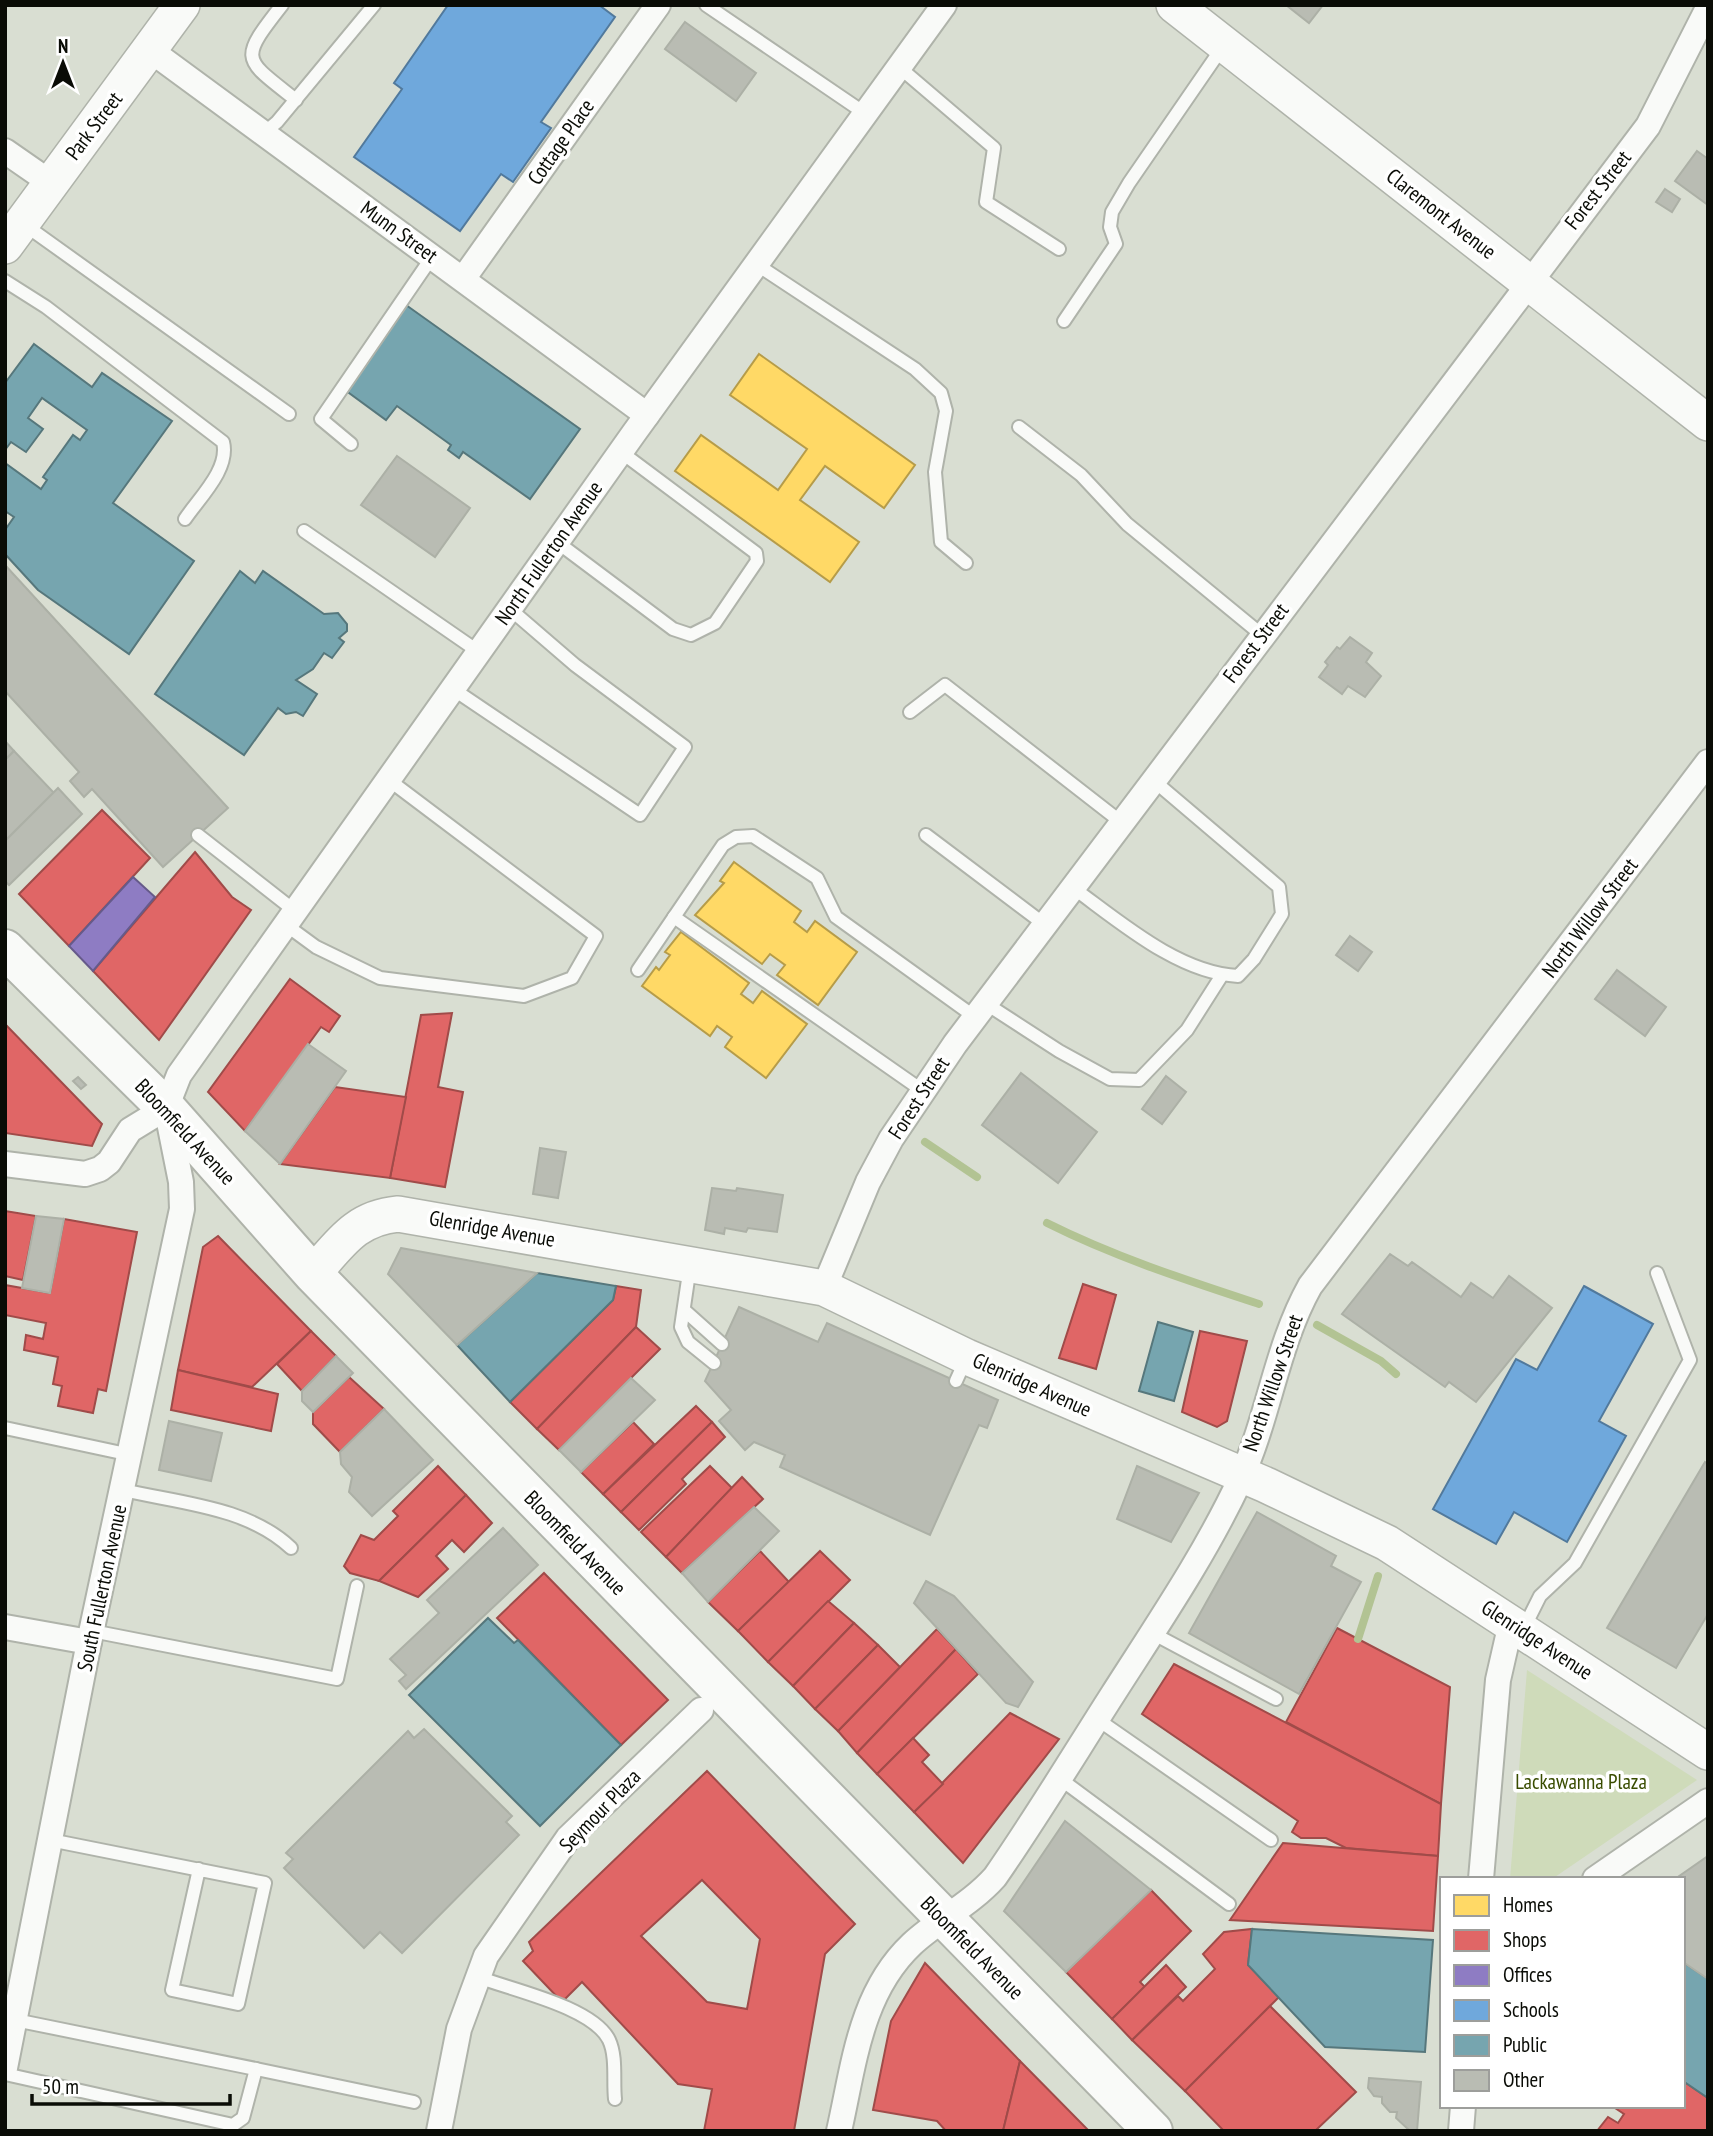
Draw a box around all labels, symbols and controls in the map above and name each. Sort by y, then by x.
north arrow [28,28,98,98]
text: N [58,34,68,58]
street label: Park Street [59,86,128,165]
street label: Cottage Place [521,93,600,190]
street label: Forest Street [1558,145,1637,235]
street label: Claremont Avenue [1381,162,1502,265]
street label: Munn Street [355,195,443,269]
street label: North Fullerton Avenue [489,476,608,630]
street label: Forest Street [1217,597,1294,688]
street label: North Willow Street [1536,852,1644,983]
street label: Forest Street [882,1051,955,1144]
street label: Bloomfield Avenue [129,1073,241,1190]
street label: Glenridge Avenue [427,1204,557,1253]
street label: North Willow Street [1236,1311,1309,1455]
street label: Glenridge Avenue [969,1346,1096,1423]
street label: Bloomfield Avenue [519,1485,632,1601]
street label: South Fullerton Avenue [71,1502,132,1674]
street label: Glenridge Avenue [1477,1594,1598,1686]
street label: Seymour Plaza [553,1763,646,1858]
park label: Lackawanna Plaza [1515,1768,1647,1795]
legend [1440,1877,1685,2108]
street label: Bloomfield Avenue [915,1890,1030,2005]
text: Homes [1503,1891,1553,1918]
text: Shops [1503,1926,1547,1953]
text: Offices [1503,1961,1552,1988]
text: Schools [1503,1996,1559,2023]
text: Public [1503,2031,1548,2058]
scale bar [32,2062,229,2106]
text: Other [1503,2066,1544,2093]
text: 50 m [42,2073,79,2100]

